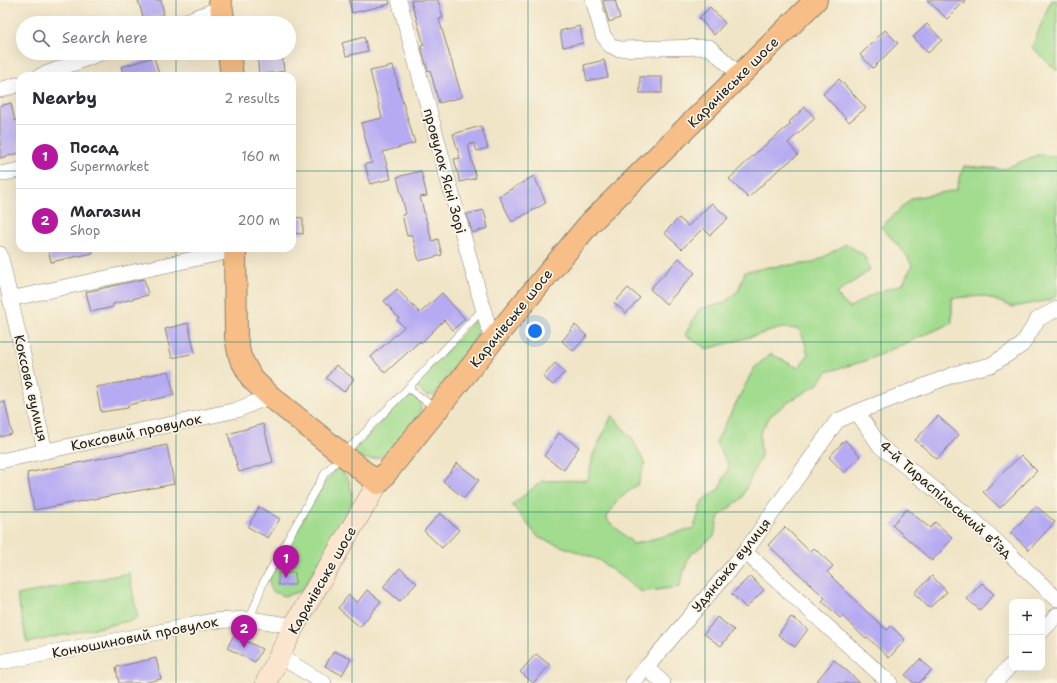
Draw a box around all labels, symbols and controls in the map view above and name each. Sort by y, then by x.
search box [16,16,296,60]
icon: search [30,27,52,49]
text: Search here [62,28,148,48]
street label: Карачівське шосе [684,33,782,131]
text: Nearby [32,87,97,109]
text: 2 results [224,90,280,107]
street label: провулок Ясні Зорі [420,106,470,236]
text: Посад [70,138,119,158]
text: 1 [42,148,48,165]
text: 160 m [242,148,280,165]
text: Supermarket [70,158,149,175]
text: Магазин [70,202,141,222]
text: 2 [40,212,50,229]
text: 200 m [238,212,280,229]
text: Shop [70,222,100,239]
street label: Карачівське шосе [466,265,556,371]
your location [525,321,545,341]
street label: Коксова вулиця [10,333,52,443]
street label: Коксовий провулок [69,409,204,455]
street label: 4-й Тираспільський в’їзд [876,436,1016,562]
street label: Удянська вулиця [688,514,774,616]
street label: Карачівське шосе [284,523,360,637]
pin: 1 [273,545,299,578]
map controls [1009,599,1045,671]
button: + [1009,599,1045,635]
street label: Конюшиновий провулок [50,612,220,662]
pin: 2 [231,615,257,648]
button: − [1009,635,1045,671]

